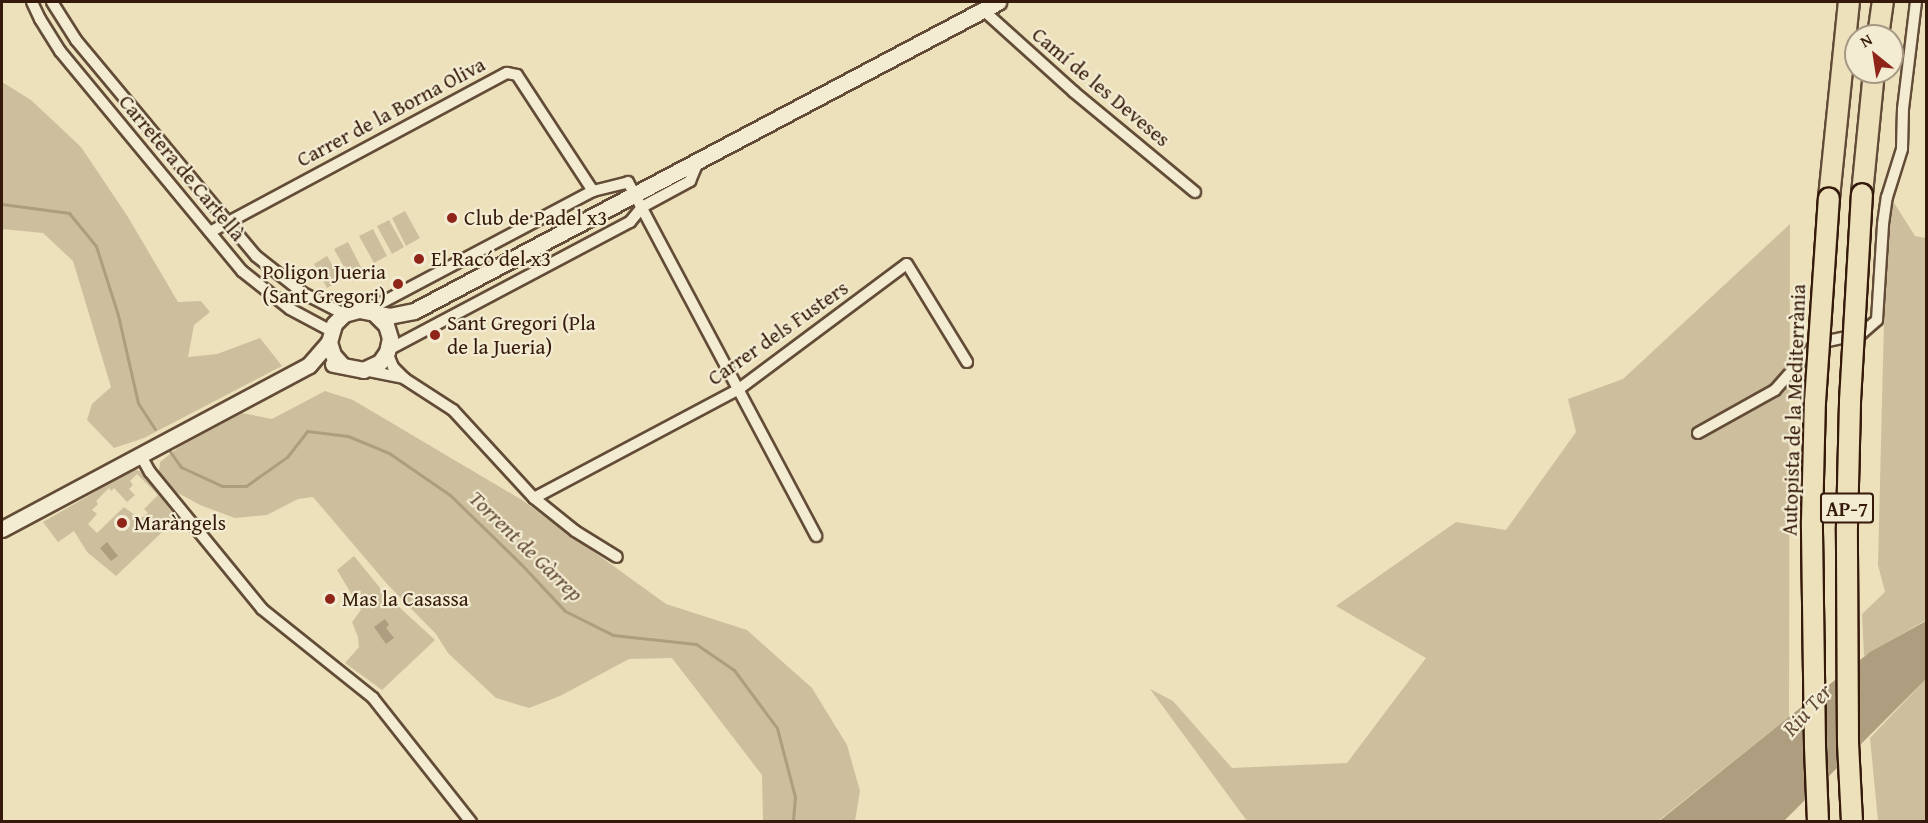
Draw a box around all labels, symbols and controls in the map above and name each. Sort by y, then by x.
street label: Camí de les Deveses [1027,22,1175,152]
north arrow [1844,24,1904,84]
text: N [1855,27,1877,53]
street label: Carrer de la Borna Oliva [292,52,490,172]
street label: Carretera de Cartellà [113,90,251,246]
place label: Club de Padel x3 [464,205,607,231]
marker: Club de Padel x3 [445,211,459,225]
place label: El Racó del x3 [431,246,551,272]
marker: El Racó del x3 [412,252,426,266]
place label: Poligon Jueria (Sant Gregori) [262,259,386,309]
street label: Carrer dels Fusters [703,275,853,391]
marker: Poligon Jueria (Sant Gregori) [391,277,405,291]
street label: Autopista de la Mediterrània [1777,284,1811,536]
place label: Sant Gregori (Pla de la Jueria) [447,310,596,360]
marker: Sant Gregori (Pla de la Jueria) [428,328,442,342]
water label: Torrent de Gàrrep [463,485,589,607]
road number: AP-7 [1818,491,1876,525]
place label: Maràngels [134,510,226,536]
marker: Maràngels [115,516,129,530]
place label: Mas la Casassa [342,586,469,612]
marker: Mas la Casassa [323,592,337,606]
water label: Riu Ter [1777,678,1837,742]

